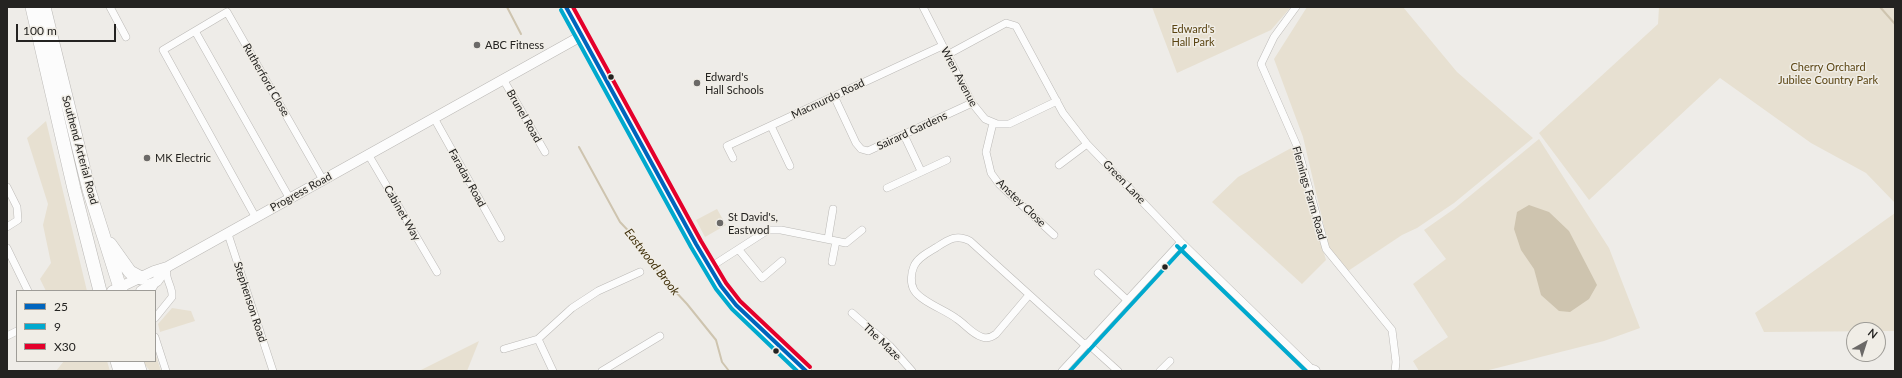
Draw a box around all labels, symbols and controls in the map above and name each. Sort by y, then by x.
scale bar [18,16,118,42]
park label: Edward's Hall Park [1171,22,1215,48]
text: 100 m [23,23,57,38]
place label: ABC Fitness [485,38,544,52]
marker: ABC Fitness [472,40,482,50]
street label: Rutherford Close [240,41,292,119]
street label: Wren Avenue [938,45,980,109]
park label: Cherry Orchard Jubilee Country Park [1778,60,1878,86]
place label: Edward's Hall Schools [705,70,764,96]
unlabelled marker [606,72,616,82]
street label: Macmurdo Road [789,76,867,122]
marker: Edward's Hall Schools [692,78,702,88]
street label: Brunel Road [504,87,544,145]
street label: Southend Arterial Road [59,94,101,206]
street label: Sairard Gardens [875,109,949,153]
street label: Flemings Farm Road [1289,145,1329,241]
street label: Faraday Road [446,147,488,209]
place label: MK Electric [155,151,211,165]
marker: MK Electric [142,153,152,163]
street label: Green Lane [1100,158,1148,206]
street label: Progress Road [268,170,334,214]
street label: Anstey Close [994,176,1048,230]
street label: Cabinet Way [381,183,423,243]
place label: St David's, Eastwod [728,210,778,236]
marker: St David's, Eastwod [715,218,725,228]
water label: Eastwood Brook [621,226,683,298]
street label: Stephenson Road [231,260,269,344]
unlabelled marker [1160,262,1170,272]
legend [16,290,156,362]
text: 25 [54,299,68,314]
text: 9 [54,319,61,334]
street label: The Maze [860,321,904,363]
north arrow [1846,322,1886,362]
text: N [1866,325,1881,341]
text: X30 [54,339,76,354]
unlabelled marker [771,346,781,356]

